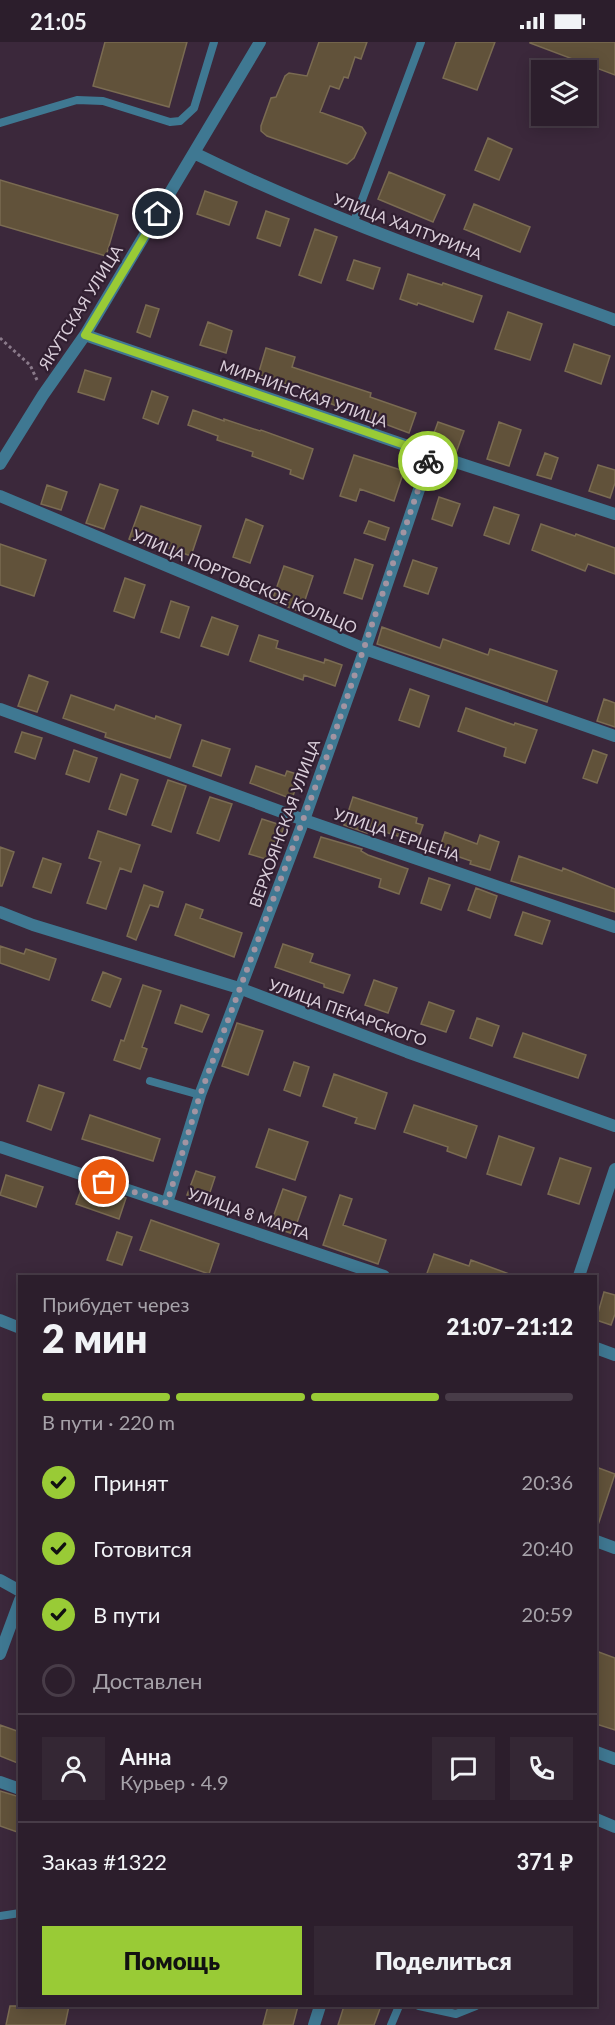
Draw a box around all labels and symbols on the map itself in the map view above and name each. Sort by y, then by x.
pin [132,188,183,239]
street label: УЛИЦА ХАЛТУРИНА [331,189,485,263]
street label: ЯКУТСКАЯ УЛИЦА [33,241,126,374]
street label: МИРНИНСКАЯ УЛИЦА [217,355,391,431]
courier [398,431,458,491]
street label: УЛИЦА ПОРТОВСКОЕ КОЛЬЦО [130,525,361,637]
street label: ВЕРХОЯНСКАЯ УЛИЦА [245,736,323,910]
street label: УЛИЦА ГЕРЦЕНА [331,803,463,865]
street label: УЛИЦА ПЕКАРСКОГО [266,975,430,1050]
pin [78,1156,129,1207]
street label: УЛИЦА 8 МАРТА [185,1183,313,1243]

